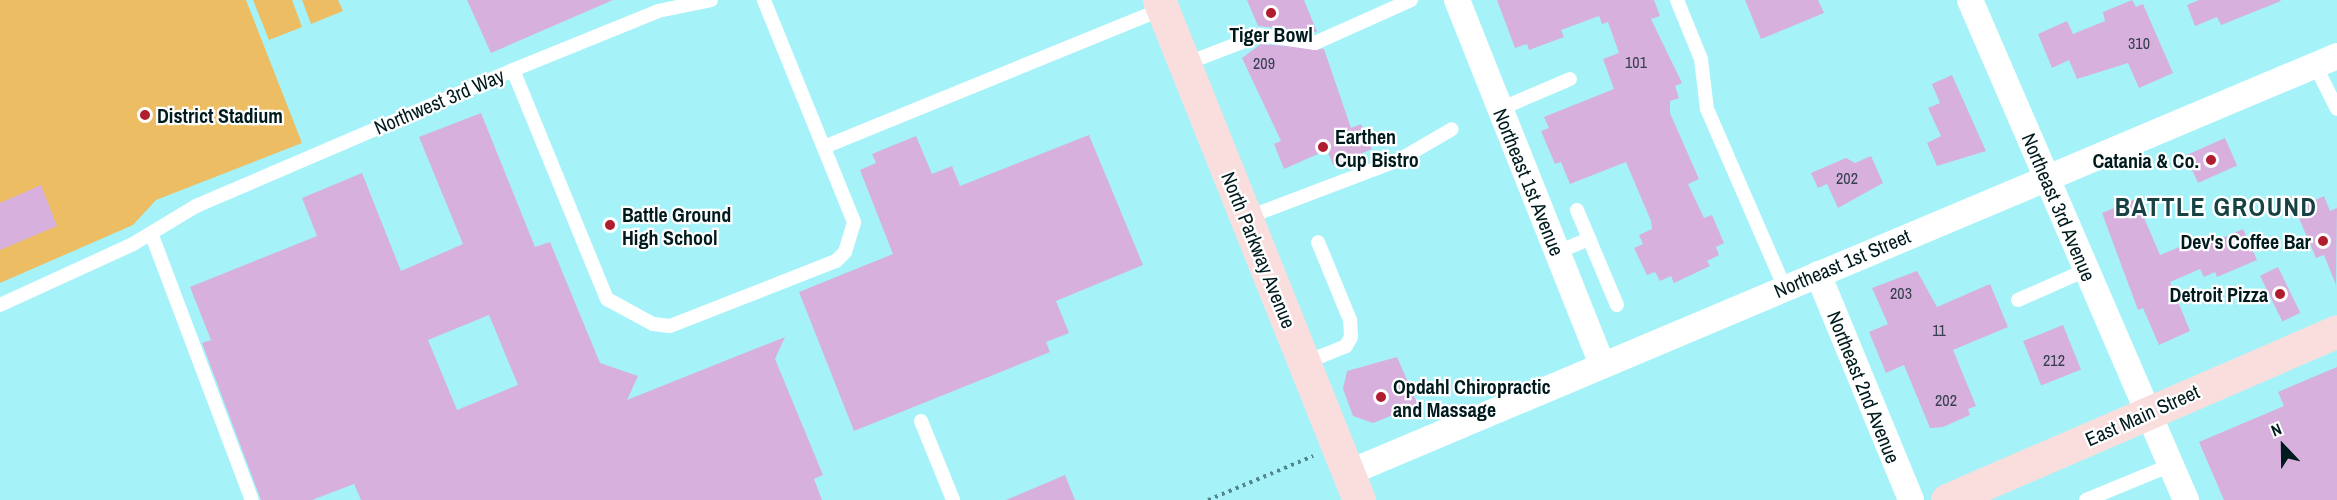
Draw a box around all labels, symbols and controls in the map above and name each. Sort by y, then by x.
marker: Tiger Bowl [1264,6,1278,20]
place label: Tiger Bowl [1229,22,1313,46]
house number: 310 [2128,33,2150,53]
house number: 101 [1625,52,1647,72]
house number: 209 [1253,53,1275,73]
street label: Northwest 3rd Way [370,63,508,139]
place label: District Stadium [157,103,283,127]
street label: Northeast 1st Avenue [1488,105,1570,259]
marker: District Stadium [138,108,152,122]
place label: Earthen Cup Bistro [1335,124,1419,171]
street label: Northeast 3rd Avenue [2017,129,2101,285]
marker: Earthen Cup Bistro [1316,140,1330,154]
place label: Catania & Co. [2092,148,2199,172]
marker: Catania & Co. [2204,153,2218,167]
street label: North Parkway Avenue [1217,168,1301,332]
house number: 202 [1836,168,1858,188]
district label: BATTLE GROUND [2115,191,2317,223]
place label: Battle Ground High School [622,202,731,249]
marker: Battle Ground High School [603,218,617,232]
street label: Northeast 1st Street [1770,223,1914,303]
place label: Dev's Coffee Bar [2180,229,2311,253]
marker: Dev's Coffee Bar [2316,234,2330,248]
place label: Detroit Pizza [2170,282,2268,306]
house number: 203 [1890,283,1912,303]
marker: Detroit Pizza [2273,287,2287,301]
street label: Northeast 2nd Avenue [1822,307,1906,467]
house number: 11 [1932,320,1946,340]
house number: 212 [2043,350,2065,370]
place label: Opdahl Chiropractic and Massage [1393,374,1551,421]
street label: East Main Street [2081,379,2203,451]
marker: Opdahl Chiropractic and Massage [1374,390,1388,404]
house number: 202 [1935,390,1957,410]
north arrow [2253,416,2313,476]
text: N [2268,417,2285,441]

